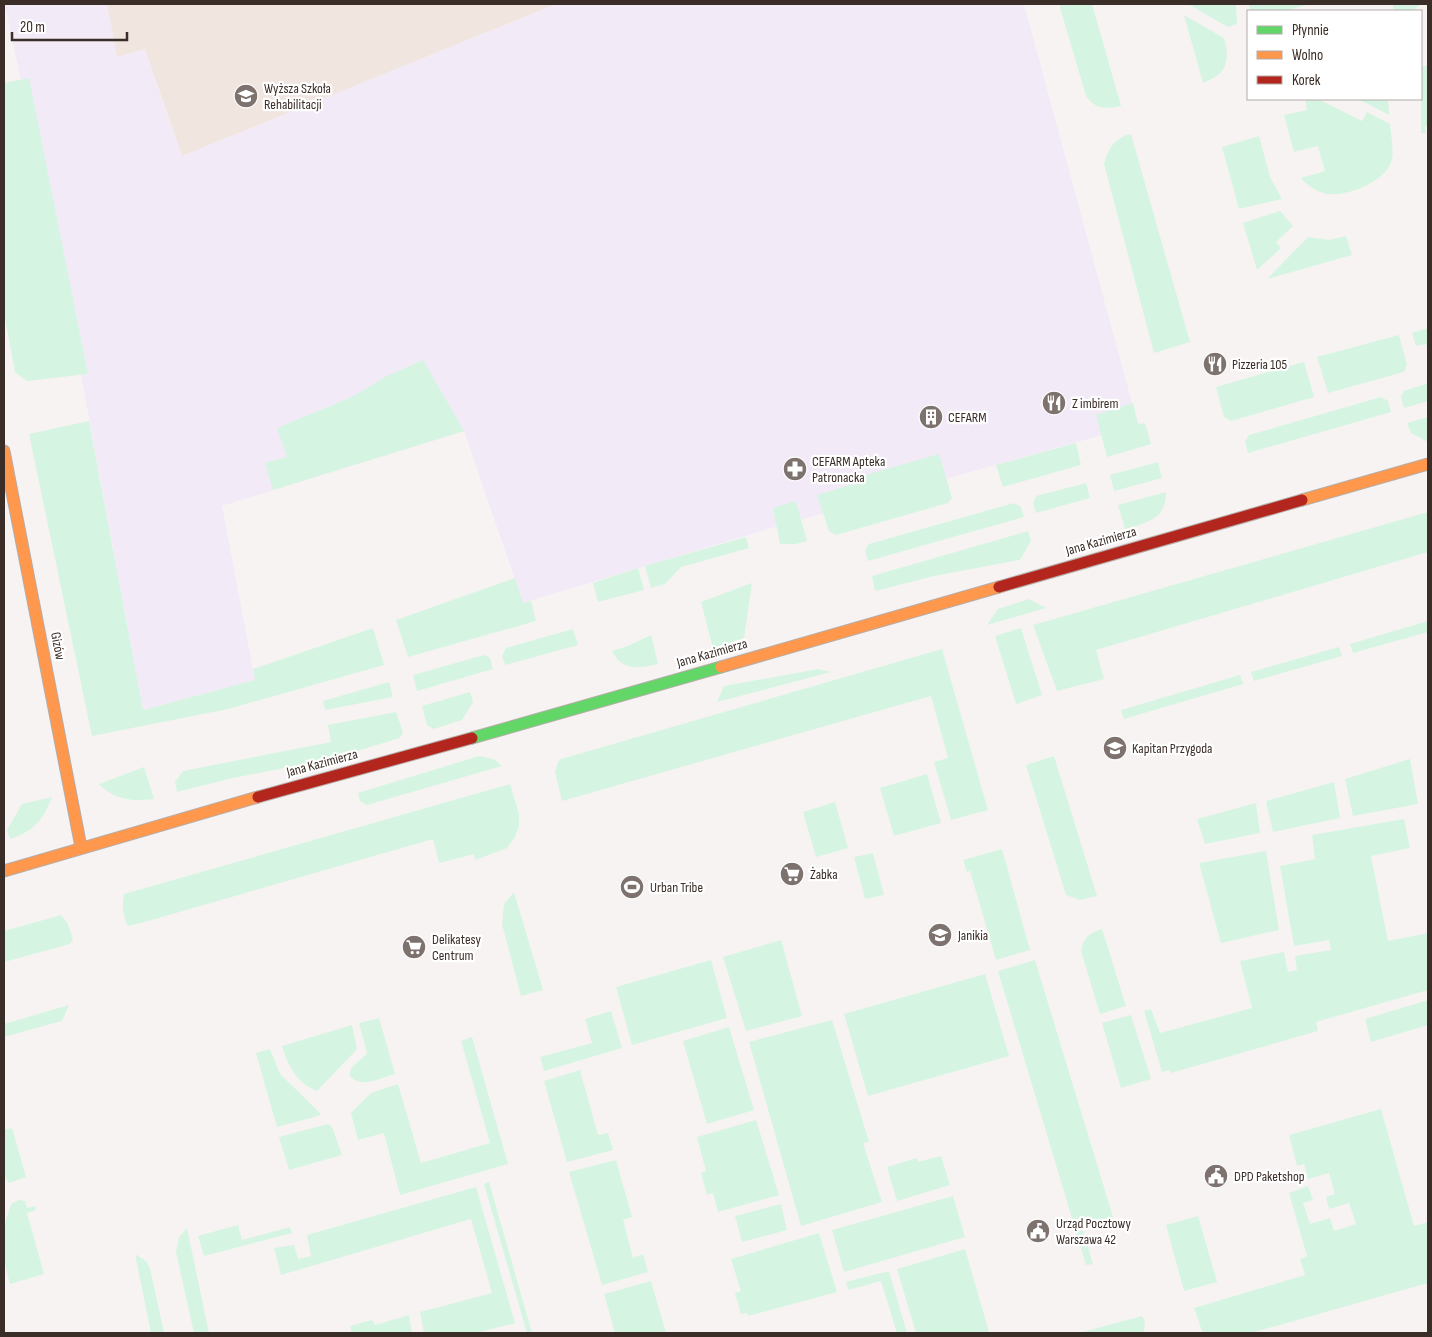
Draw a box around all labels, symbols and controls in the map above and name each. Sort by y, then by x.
scale bar [12,10,128,42]
legend [1247,10,1422,100]
text: 20 m [20,18,45,37]
text: Płynnie [1292,21,1329,40]
text: Wolno [1292,46,1323,65]
text: Korek [1292,71,1321,90]
place label: Wyższa Szkoła Rehabilitacji [264,80,331,113]
school or university icon: Wyższa Szkoła Rehabilitacji [233,83,259,109]
restaurant icon: Pizzeria 105 [1202,351,1228,377]
place label: Pizzeria 105 [1232,356,1287,373]
restaurant icon: Z imbirem [1041,390,1067,416]
place label: Z imbirem [1072,395,1118,412]
building icon: CEFARM [918,404,944,430]
place label: CEFARM [948,409,987,426]
place label: CEFARM Apteka Patronacka [812,453,885,486]
pharmacy icon: CEFARM Apteka Patronacka [782,456,808,482]
street label: Jana Kazimierza [1063,523,1138,559]
street label: Gizów [47,631,69,662]
street label: Jana Kazimierza [674,635,749,671]
school or university icon: Kapitan Przygoda [1102,735,1128,761]
place label: Kapitan Przygoda [1132,740,1213,757]
street label: Jana Kazimierza [284,745,359,781]
supermarket icon: Żabka [779,861,805,887]
place label: Żabka [810,866,838,883]
sports icon: Urban Tribe [619,874,645,900]
place label: Urban Tribe [650,879,703,896]
school or university icon: Janikia [927,922,953,948]
place label: Janikia [957,927,988,944]
place label: Delikatesy Centrum [432,931,482,964]
supermarket icon: Delikatesy Centrum [401,934,427,960]
public building icon: DPD Paketshop [1203,1163,1229,1189]
place label: DPD Paketshop [1234,1168,1305,1185]
place label: Urząd Pocztowy Warszawa 42 [1056,1215,1131,1248]
public building icon: Urząd Pocztowy Warszawa 42 [1025,1218,1051,1244]

